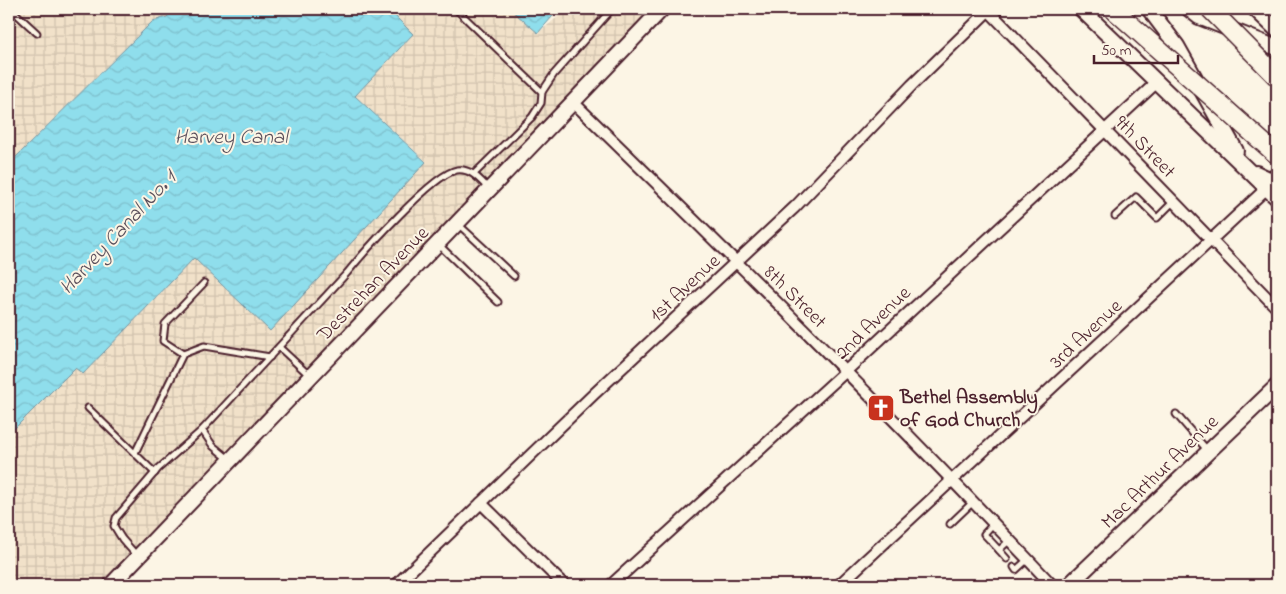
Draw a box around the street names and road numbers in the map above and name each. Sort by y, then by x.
street label: 9th Street [1107,110,1182,186]
street label: Destrehan Avenue [310,220,437,350]
street label: 1st Avenue [644,248,728,329]
street label: 8th Street [756,260,833,336]
street label: 2nd Avenue [829,280,918,368]
street label: 3rd Avenue [1044,293,1130,376]
street label: Mac Arthur Avenue [1095,409,1226,537]

